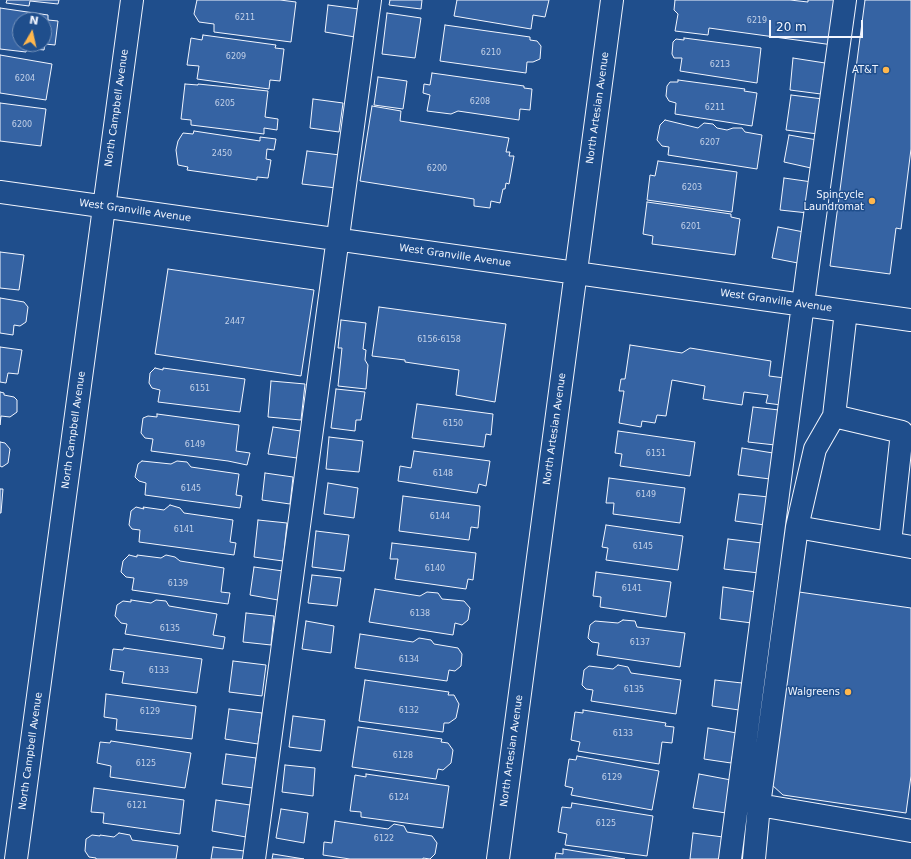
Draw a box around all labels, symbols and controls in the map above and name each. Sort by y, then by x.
north arrow [12,12,52,52]
scale bar [771,12,865,38]
house number: 6211 [235,13,255,23]
text: N [28,14,39,28]
house number: 6219 [747,16,767,26]
text: 20 m [776,20,807,34]
street label: North Campbell Avenue [103,48,131,168]
house number: 6210 [481,48,501,58]
street label: North Artesian Avenue [584,51,612,165]
house number: 6209 [226,52,246,62]
house number: 6213 [710,60,730,70]
place label: AT&T [852,64,878,76]
marker: AT&T [881,65,891,75]
house number: 6204 [15,74,35,84]
house number: 6208 [470,97,490,107]
house number: 6205 [215,99,235,109]
house number: 6211 [705,103,725,113]
house number: 6200 [12,120,32,130]
house number: 6207 [700,138,720,148]
house number: 2450 [212,149,232,159]
house number: 6200 [427,164,447,174]
house number: 6203 [682,183,702,193]
place label: Spincycle Laundromat [803,189,864,212]
marker: Spincycle Laundromat [867,196,877,206]
street label: West Granville Avenue [78,197,192,225]
house number: 6201 [681,222,701,232]
street label: West Granville Avenue [398,242,512,270]
street label: West Granville Avenue [719,287,833,315]
house number: 2447 [225,317,245,327]
house number: 6156-6158 [417,335,461,345]
street label: North Campbell Avenue [60,370,88,490]
street label: North Artesian Avenue [541,372,569,486]
house number: 6151 [190,384,210,394]
house number: 6150 [443,419,463,429]
house number: 6149 [185,440,205,450]
house number: 6151 [646,449,666,459]
house number: 6148 [433,469,453,479]
house number: 6145 [181,484,201,494]
house number: 6149 [636,490,656,500]
house number: 6144 [430,512,450,522]
house number: 6141 [174,525,194,535]
house number: 6145 [633,542,653,552]
house number: 6140 [425,564,445,574]
house number: 6139 [168,579,188,589]
house number: 6141 [622,584,642,594]
house number: 6138 [410,609,430,619]
house number: 6135 [160,624,180,634]
house number: 6137 [630,638,650,648]
house number: 6134 [399,655,419,665]
house number: 6133 [149,666,169,676]
house number: 6135 [624,685,644,695]
place label: Walgreens [788,686,840,698]
marker: Walgreens [843,687,853,697]
street label: North Campbell Avenue [17,691,45,811]
street label: North Artesian Avenue [498,694,526,808]
house number: 6132 [399,706,419,716]
house number: 6129 [140,707,160,717]
house number: 6133 [613,729,633,739]
house number: 6128 [393,751,413,761]
house number: 6125 [136,759,156,769]
house number: 6129 [602,773,622,783]
house number: 6124 [389,793,409,803]
house number: 6121 [127,801,147,811]
house number: 6125 [596,819,616,829]
house number: 6122 [374,834,394,844]

